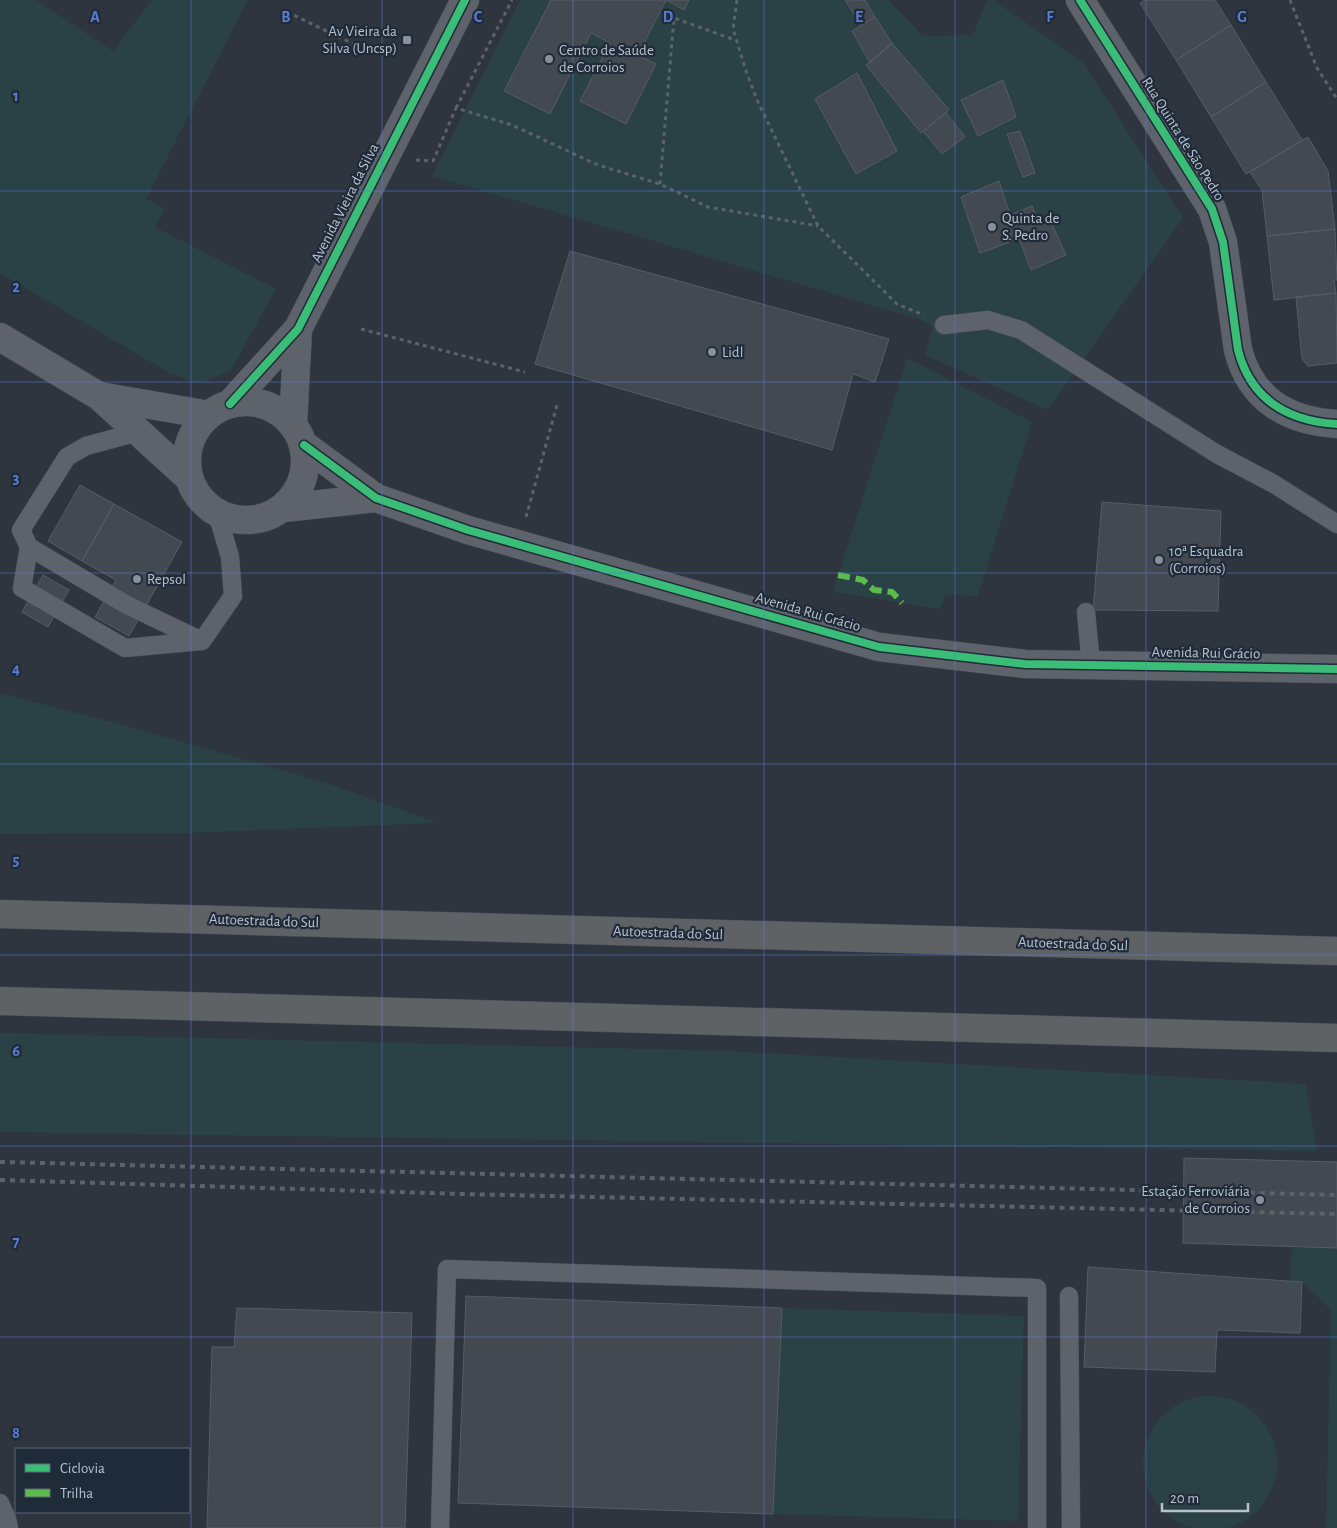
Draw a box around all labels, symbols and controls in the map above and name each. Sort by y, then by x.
text: A [90,9,100,25]
text: B [281,9,291,25]
text: C [474,9,483,25]
text: D [663,9,674,25]
text: E [855,9,863,25]
text: F [1046,9,1054,25]
text: G [1237,9,1247,25]
place label: Av Vieira da Silva (Uncsp) [322,24,397,56]
marker: Av Vieira da Silva (Uncsp) [401,34,413,46]
place label: Centro de Saúde de Corroios [559,43,654,75]
marker: Centro de Saúde de Corroios [543,53,555,65]
street label: Rua Quinta de São Pedro [1139,75,1227,203]
text: 1 [13,88,19,104]
street label: Avenida Vieira da Silva [309,141,382,265]
place label: Quinta de S. Pedro [1002,211,1060,243]
marker: Quinta de S. Pedro [986,221,998,233]
text: 2 [12,279,20,295]
place label: Lidl [722,345,743,360]
marker: Lidl [706,346,718,358]
text: 3 [13,470,20,486]
place label: 10ª Esquadra (Corroios) [1169,544,1244,576]
marker: 10ª Esquadra (Corroios) [1153,554,1165,566]
place label: Repsol [147,572,186,587]
marker: Repsol [131,573,143,585]
street label: Avenida Rui Grácio [754,590,862,634]
street label: Avenida Rui Grácio [1151,645,1261,661]
text: 4 [12,661,20,677]
text: 5 [13,852,20,868]
street label: Autoestrada do Sul [209,912,319,930]
street label: Autoestrada do Sul [613,924,723,942]
street label: Autoestrada do Sul [1018,935,1128,953]
text: 6 [12,1043,20,1059]
place label: Estação Ferroviária de Corroios [1141,1184,1250,1216]
marker: Estação Ferroviária de Corroios [1254,1194,1266,1206]
text: 7 [13,1234,20,1250]
text: 8 [12,1425,20,1441]
legend [15,1448,190,1513]
text: Ciclovia [60,1461,105,1476]
scale bar [1162,1480,1248,1512]
text: Trilha [60,1486,93,1501]
text: 20 m [1170,1491,1199,1506]

